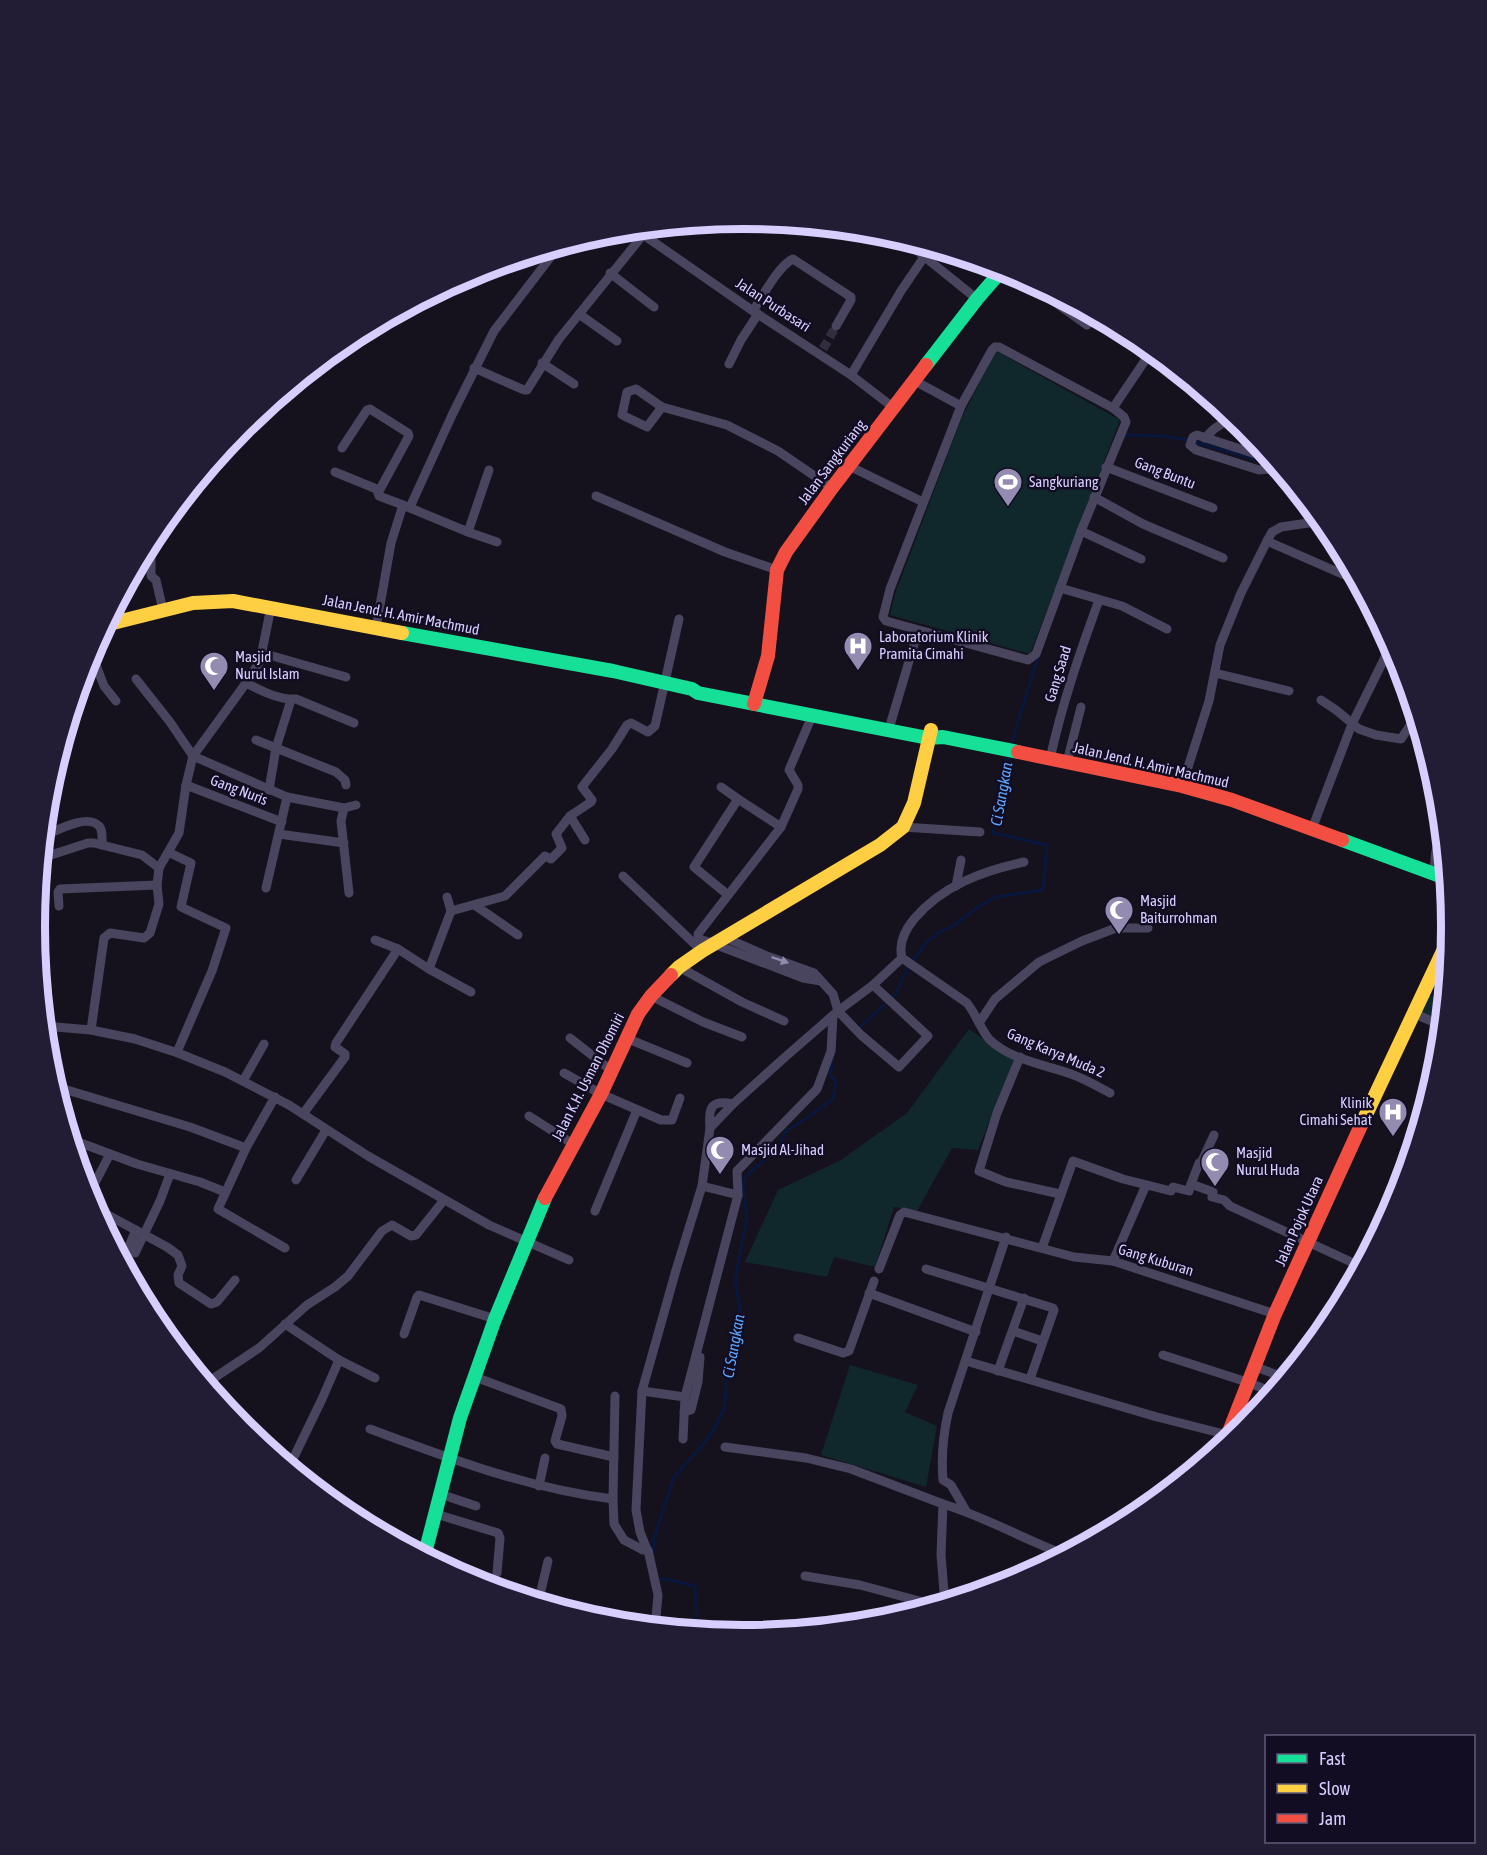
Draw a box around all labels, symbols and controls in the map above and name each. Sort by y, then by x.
street label: Jalan Purbasari [733,274,814,335]
street label: Jalan Sangkuriang [794,416,869,507]
street label: Gang Buntu [1132,453,1198,492]
sports icon: Sangkuriang [992,466,1024,508]
place label: Sangkuriang [1029,473,1099,490]
street label: Jalan Jend. H. Amir Machmud [321,591,481,638]
place label: Laboratorium Klinik Pramita Cimahi [879,628,989,662]
hospital icon: Laboratorium Klinik Pramita Cimahi [842,630,874,672]
street label: Gang Saad [1041,644,1074,704]
place label: Masjid Nurul Islam [235,648,300,682]
mosque icon: Masjid Nurul Islam [198,650,230,692]
street label: Jalan Jend. H. Amir Machmud [1072,738,1231,791]
water label: Ci Sangkan [987,760,1016,827]
street label: Gang Nuris [208,771,270,808]
place label: Masjid Baiturrohman [1140,892,1217,926]
mosque icon: Masjid Baiturrohman [1103,894,1135,936]
one-way arrow [771,956,789,966]
street label: Jalan K.H. Usman Dhomiri [548,1010,627,1144]
street label: Gang Karya Muda 2 [1005,1024,1108,1081]
place label: Klinik Cimahi Sehat [1300,1094,1372,1128]
hospital icon: Klinik Cimahi Sehat [1377,1096,1409,1138]
mosque icon: Masjid Al-Jihad [704,1134,736,1176]
place label: Masjid Al-Jihad [741,1141,824,1158]
place label: Masjid Nurul Huda [1236,1144,1300,1178]
mosque icon: Masjid Nurul Huda [1199,1146,1231,1188]
street label: Jalan Pojok Utara [1271,1173,1326,1268]
street label: Gang Kuburan [1116,1240,1196,1279]
water label: Ci Sangkan [719,1312,748,1379]
legend [1265,1735,1475,1843]
text: Fast [1319,1748,1346,1769]
text: Slow [1319,1778,1350,1799]
text: Jam [1319,1808,1346,1829]

